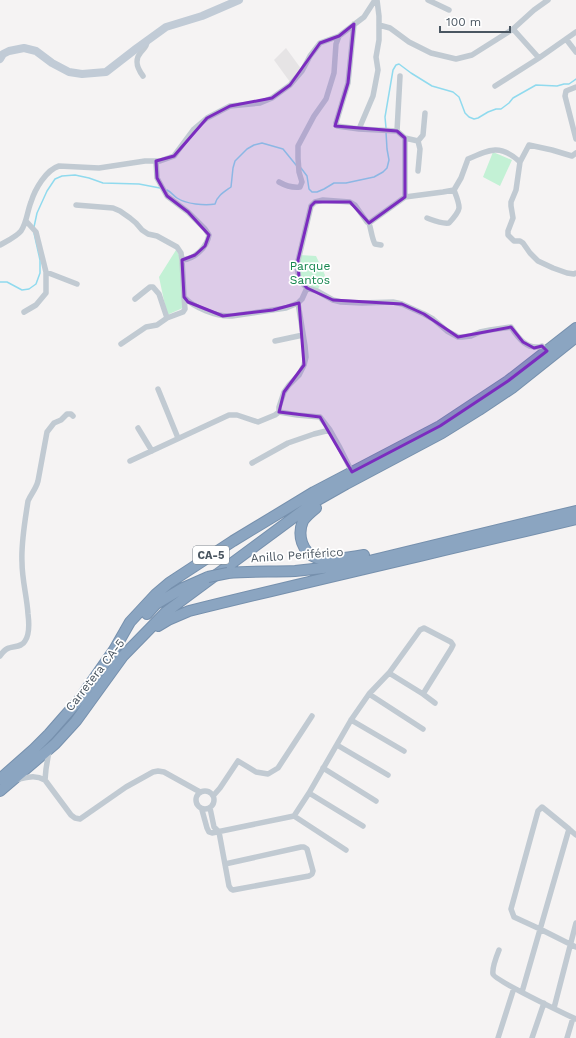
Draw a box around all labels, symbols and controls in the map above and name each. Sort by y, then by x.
scale bar [440,8,510,34]
text: 100 m [446,15,481,29]
park label: Parque Santos [290,259,330,287]
street label: Anillo Periférico [250,545,344,565]
road number: CA-5 [193,546,229,564]
street label: Carretera CA-5 [62,636,128,714]

